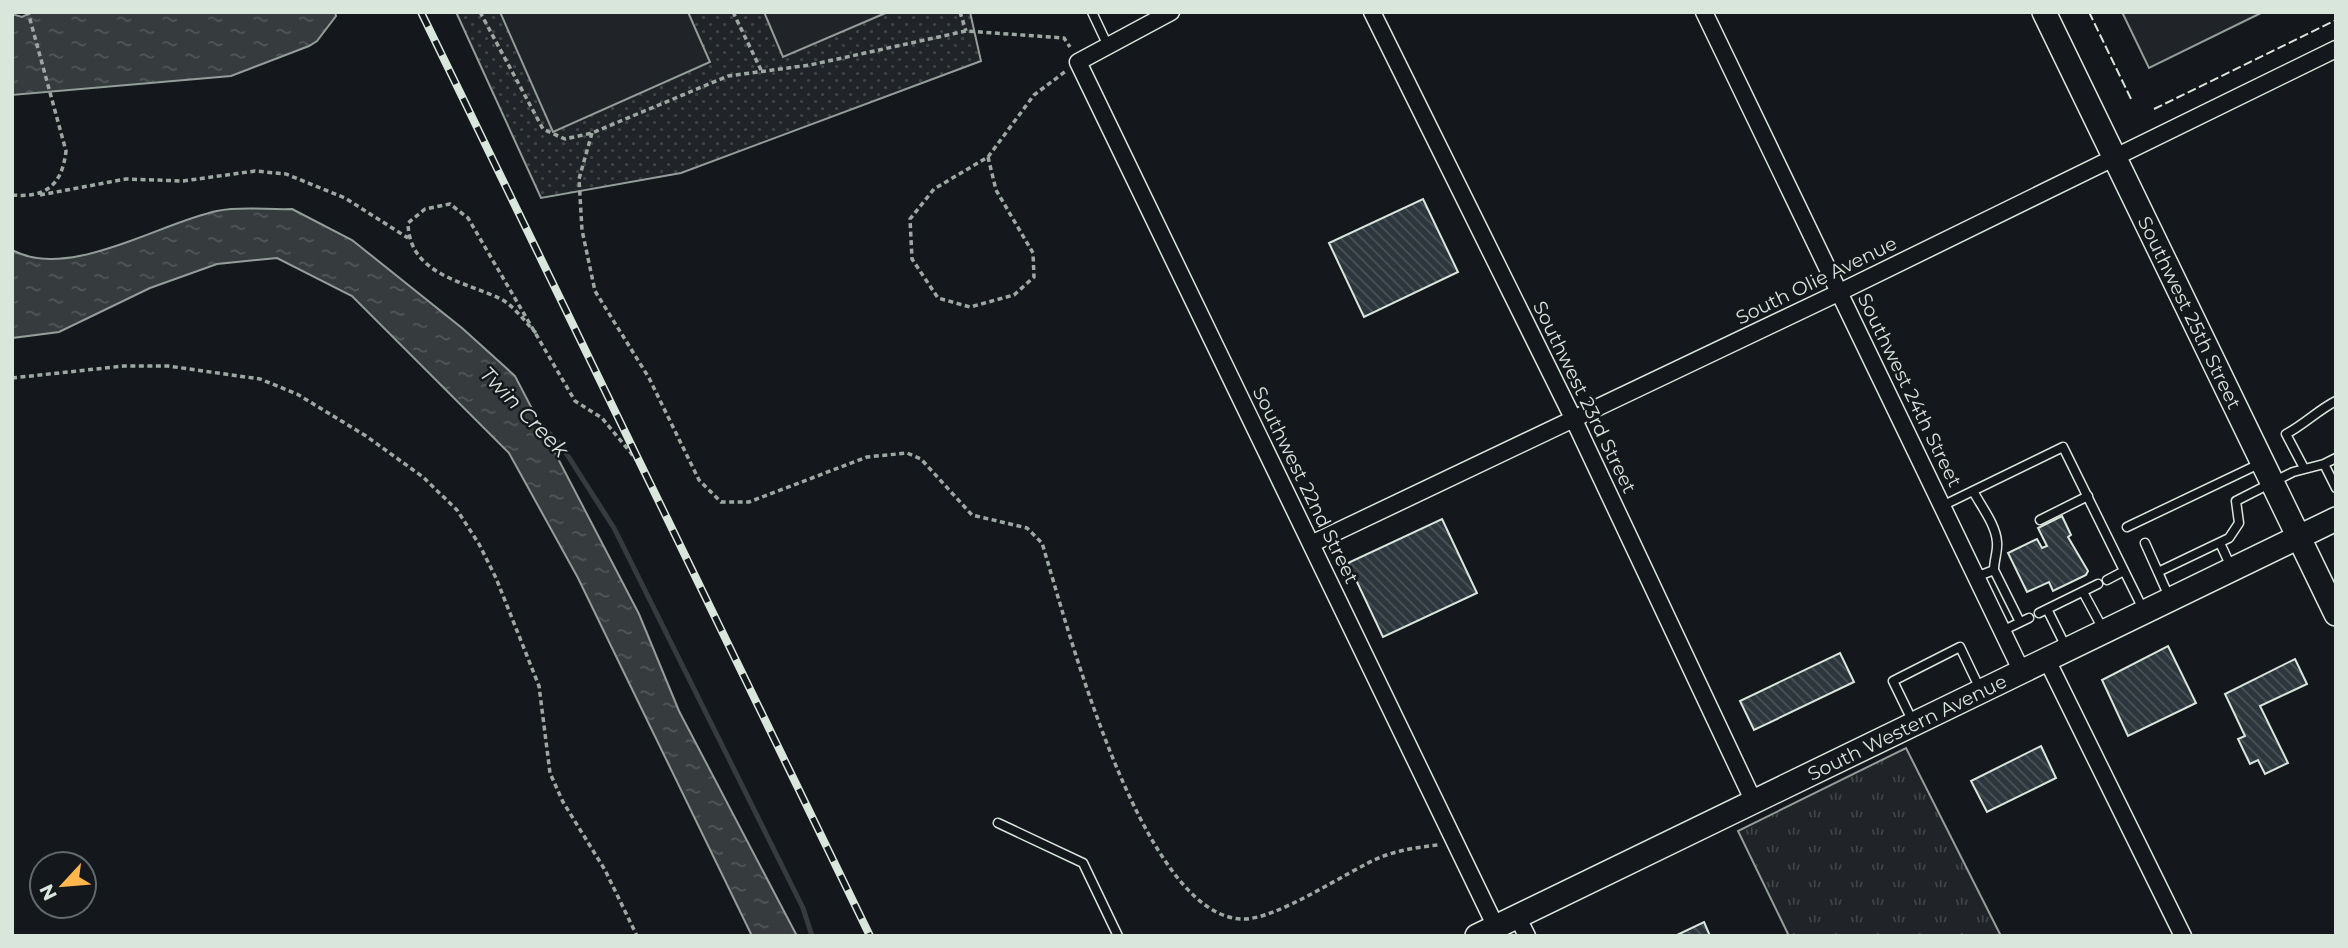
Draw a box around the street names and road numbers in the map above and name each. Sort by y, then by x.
street label: Southwest 25th Street [2133,213,2246,413]
street label: South Olie Avenue [1732,231,1900,329]
street label: Southwest 24th Street [1853,290,1967,491]
street label: Southwest 23rd Street [1528,297,1641,497]
street label: Southwest 22nd Street [1248,383,1363,588]
street label: South Western Avenue [1804,670,2011,786]

